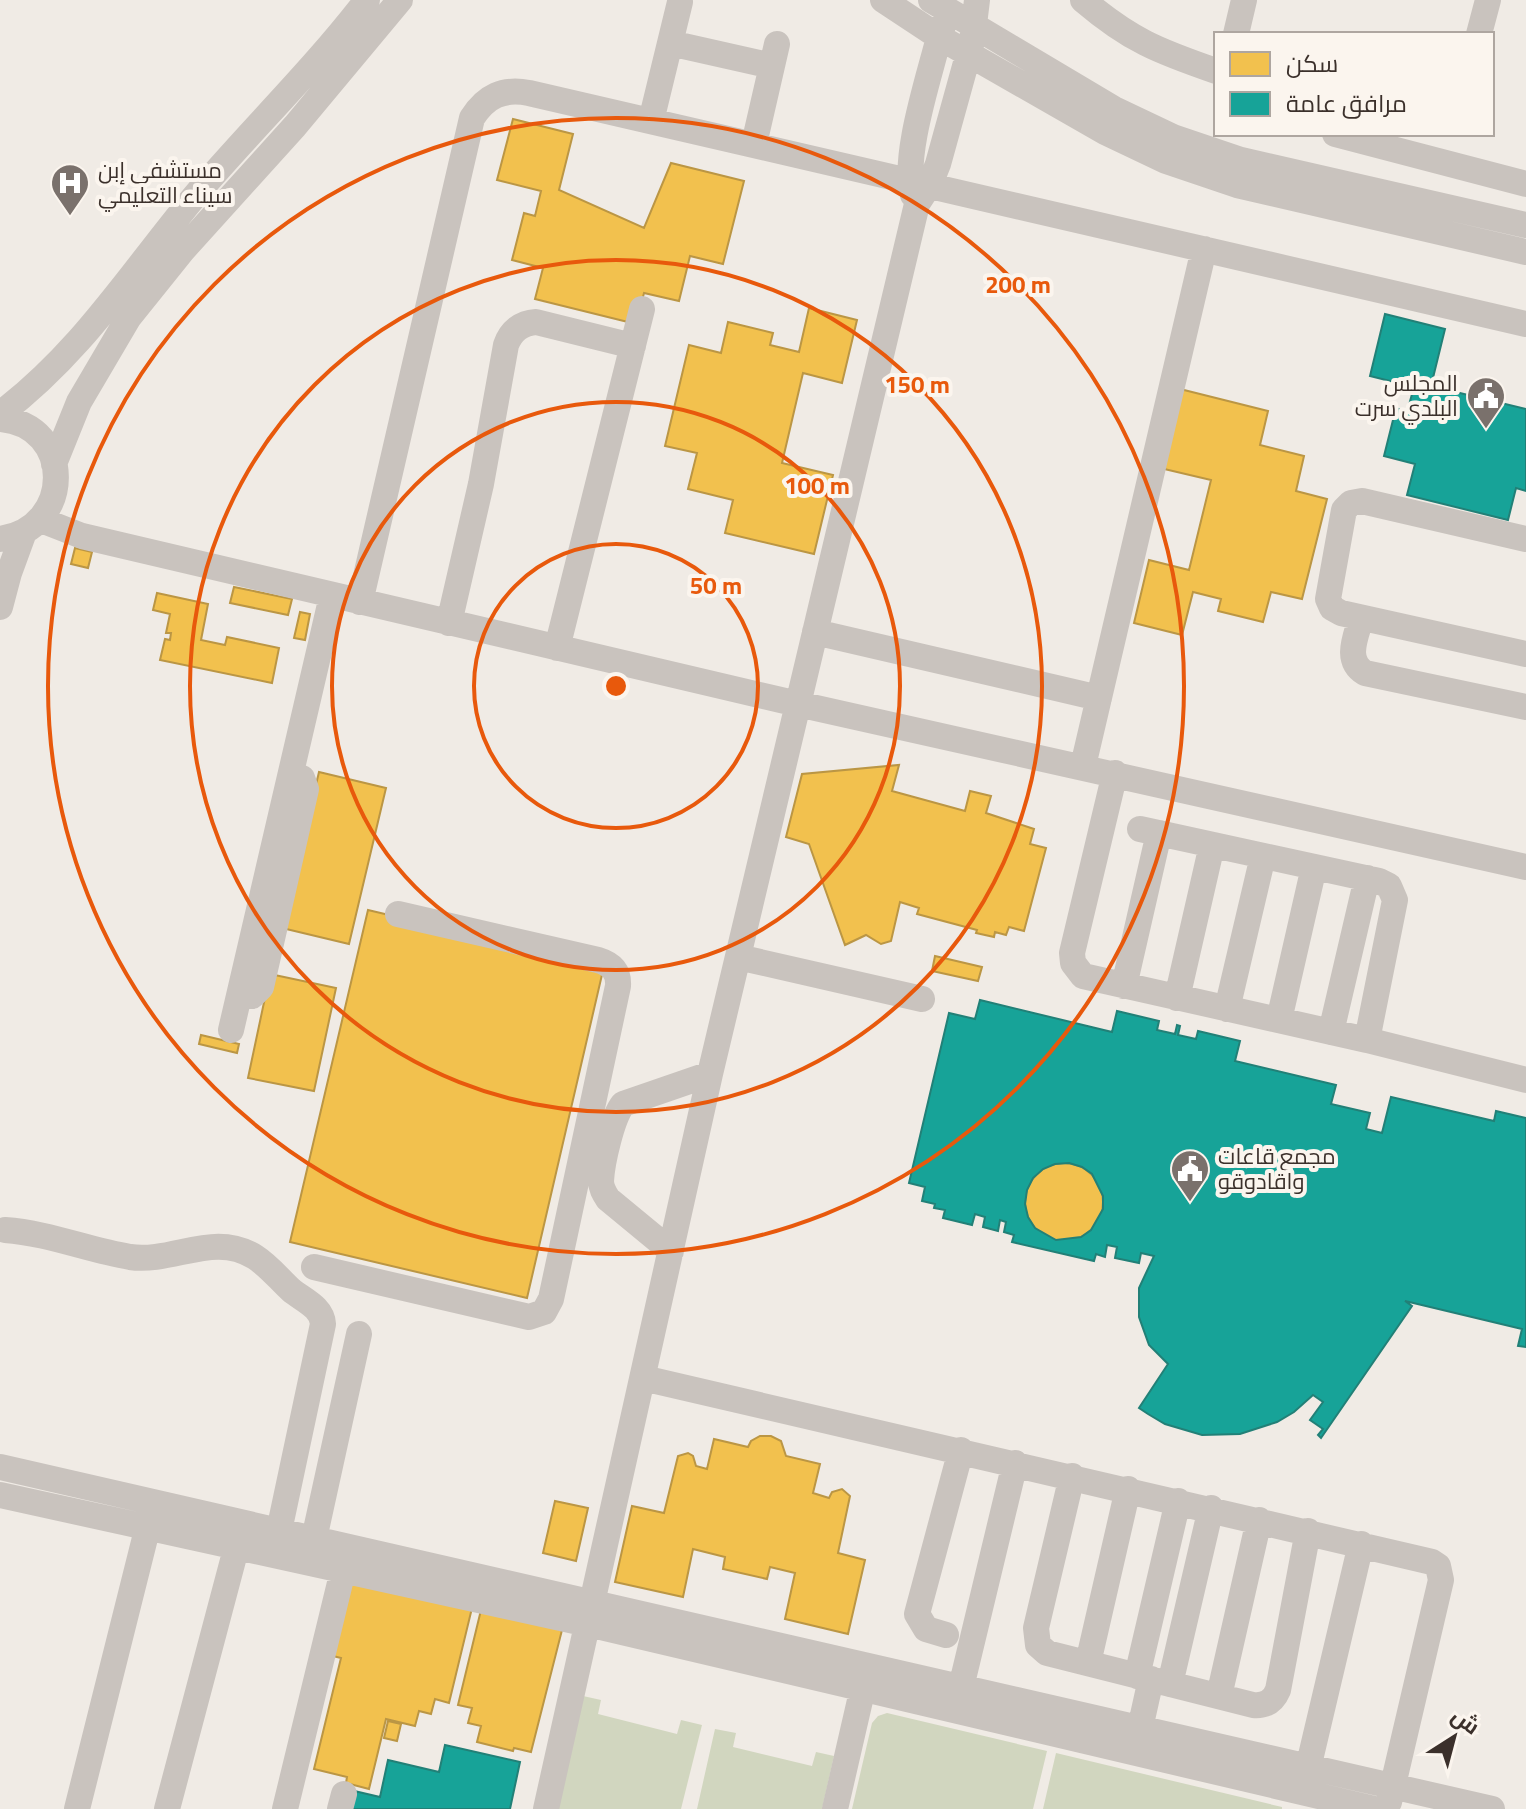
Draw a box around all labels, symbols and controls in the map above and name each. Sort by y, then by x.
legend [1214,32,1494,136]
text: سكن [1286,45,1338,81]
text: مرافق عامة [1286,85,1407,121]
place label: مستشفى إبن سيناء التعليمي [98,153,232,212]
hospital icon: مستشفى إبن سيناء التعليمي [49,162,91,217]
text: 200 m [985,266,1051,302]
text: 150 m [884,366,950,402]
place label: المجلس البلدي سرت [1355,366,1458,425]
public building icon: المجلس البلدي سرت [1465,375,1507,430]
text: 100 m [784,467,850,503]
text: 50 m [690,567,742,603]
centre of rings [602,672,630,700]
place label: مجمع قاعات واقادوقو [1218,1139,1336,1198]
public building icon: مجمع قاعات واقادوقو [1169,1148,1211,1203]
north arrow [1414,1697,1494,1777]
text: ش [1444,1699,1487,1743]

